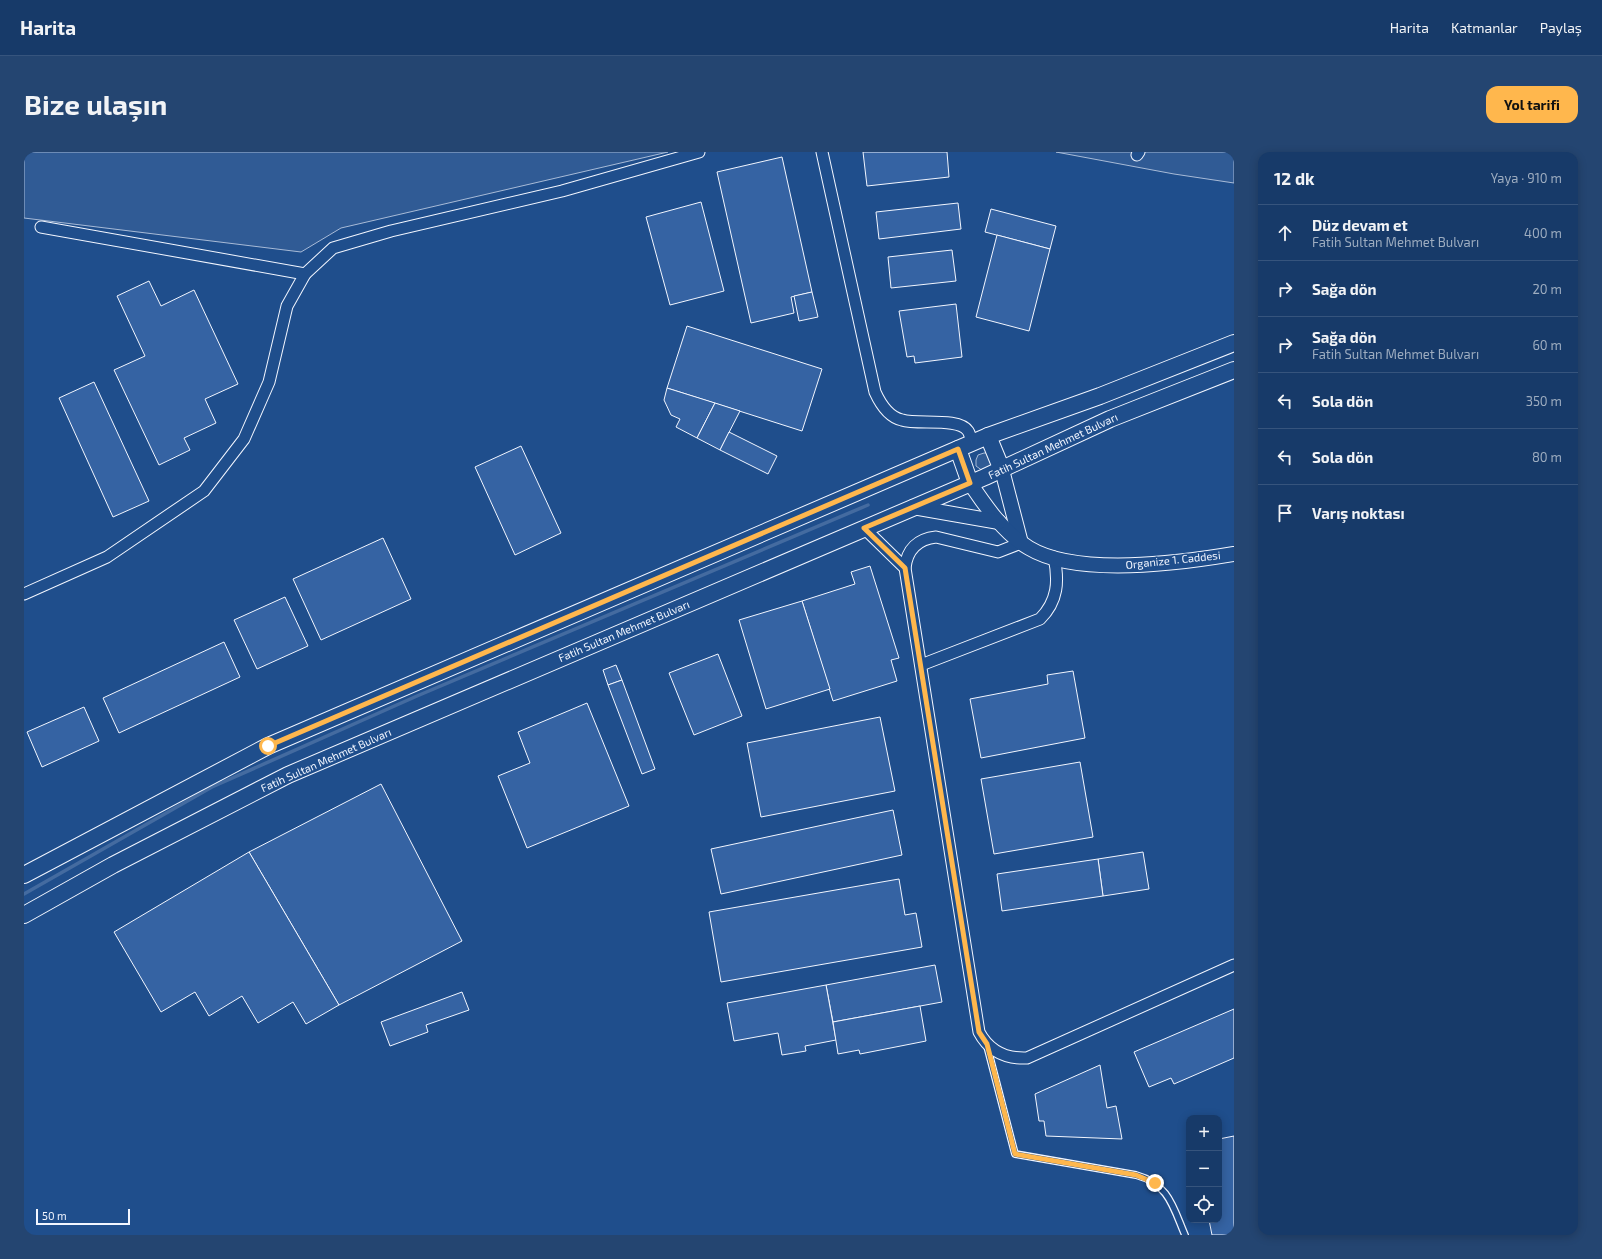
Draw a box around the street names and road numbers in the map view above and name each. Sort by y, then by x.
street label: Fatih Sultan Mehmet Bulvarı [986,410,1120,481]
street label: Organize 1. Caddesi [1125,548,1221,571]
street label: Fatih Sultan Mehmet Bulvarı [556,597,691,664]
street label: Fatih Sultan Mehmet Bulvarı [259,725,393,794]

